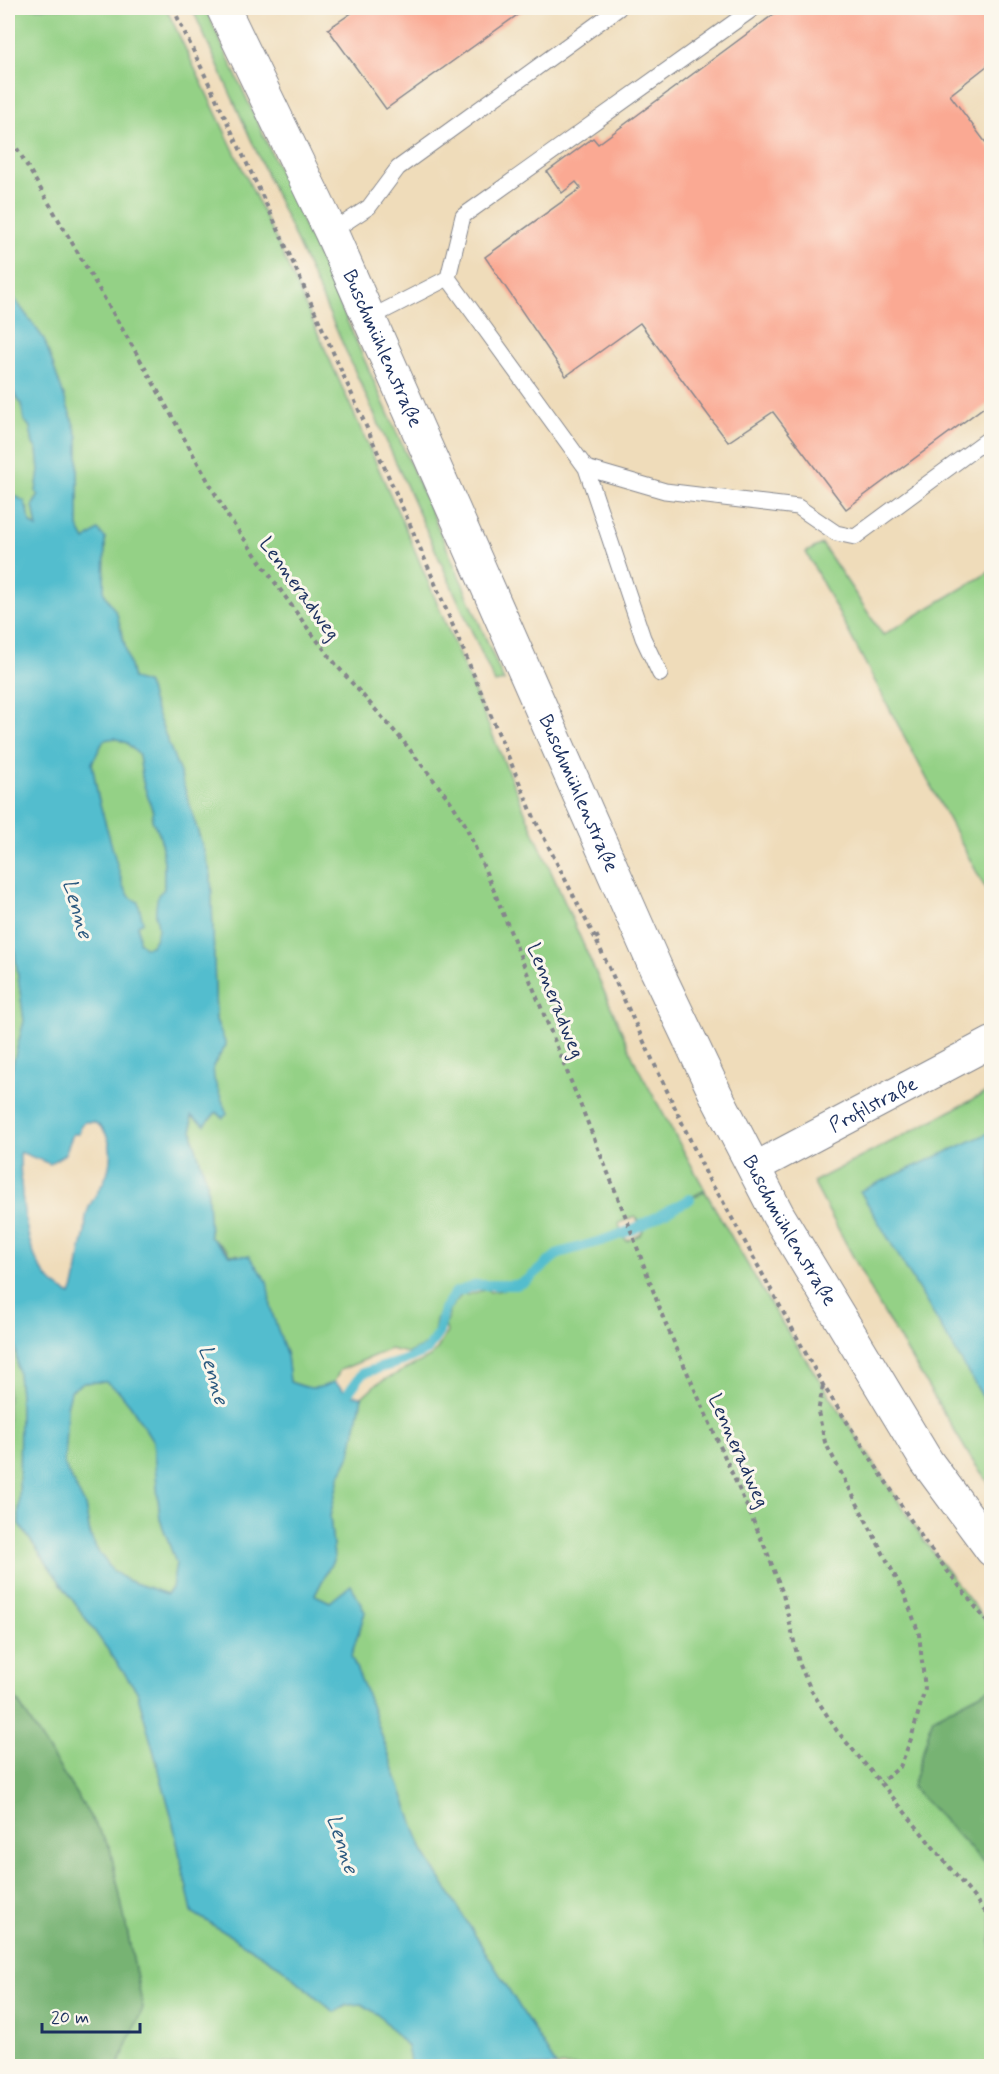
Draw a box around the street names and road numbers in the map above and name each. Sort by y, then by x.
street label: Buschmühlenstraße [336,265,429,432]
street label: Lenneradweg [252,532,346,646]
street label: Buschmühlenstraße [532,710,625,876]
street label: Lenneradweg [520,940,590,1062]
street label: Profilstraße [825,1070,922,1139]
street label: Buschmühlenstraße [736,1150,843,1311]
street label: Lenneradweg [701,1390,775,1512]

